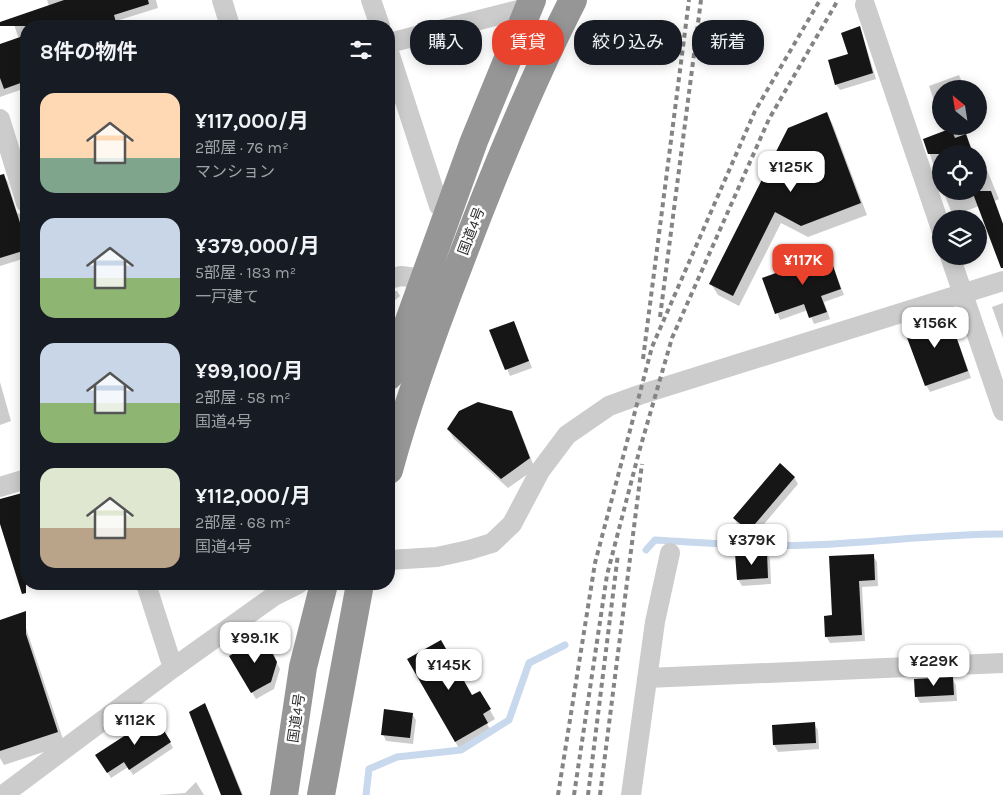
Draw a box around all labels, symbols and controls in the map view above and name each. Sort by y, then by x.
chip: 購入 [410,20,482,65]
chip: 賃貸 [492,20,564,65]
chip: 絞り込み [574,20,682,65]
chip: 新着 [692,20,764,65]
icon: filters [347,36,375,64]
text: 8件の物件 [40,40,138,64]
north arrow [932,80,988,135]
map controls [932,80,987,265]
text: ¥117,000/月 [195,109,309,133]
icon: home [80,113,140,173]
text: 2部屋 · 76 m² [195,138,289,157]
button: locate [932,145,987,200]
pin: ¥125K [756,150,826,193]
text: ¥125K [769,157,813,176]
text: マンション [195,162,275,181]
street label: 国道4号 [455,205,488,257]
button: layers [932,210,987,265]
text: ¥379,000/月 [195,234,320,258]
icon: home [80,238,140,298]
pin: ¥117K [768,244,838,286]
text: ¥117K [783,250,823,269]
text: 5部屋 · 183 m² [195,263,296,282]
text: 一戸建て [195,287,259,306]
pin: ¥156K [900,306,970,349]
text: ¥156K [913,313,957,332]
text: ¥99,100/月 [195,359,303,383]
icon: home [80,363,140,423]
text: 2部屋 · 58 m² [195,388,291,407]
text: 国道4号 [195,412,252,431]
text: ¥112,000/月 [195,484,311,508]
icon: home [80,488,140,548]
text: 2部屋 · 68 m² [195,513,291,532]
pin: ¥379K [717,524,787,566]
text: ¥379K [728,530,776,549]
text: 国道4号 [195,537,252,556]
pin: ¥99.1K [214,622,296,664]
text: ¥99.1K [231,628,279,647]
pin: ¥229K [899,644,969,687]
pin: ¥145K [414,648,484,691]
text: ¥229K [910,651,958,670]
text: ¥145K [427,655,471,674]
street label: 国道4号 [285,692,308,744]
pin: ¥112K [100,704,170,746]
text: ¥112K [115,710,155,729]

